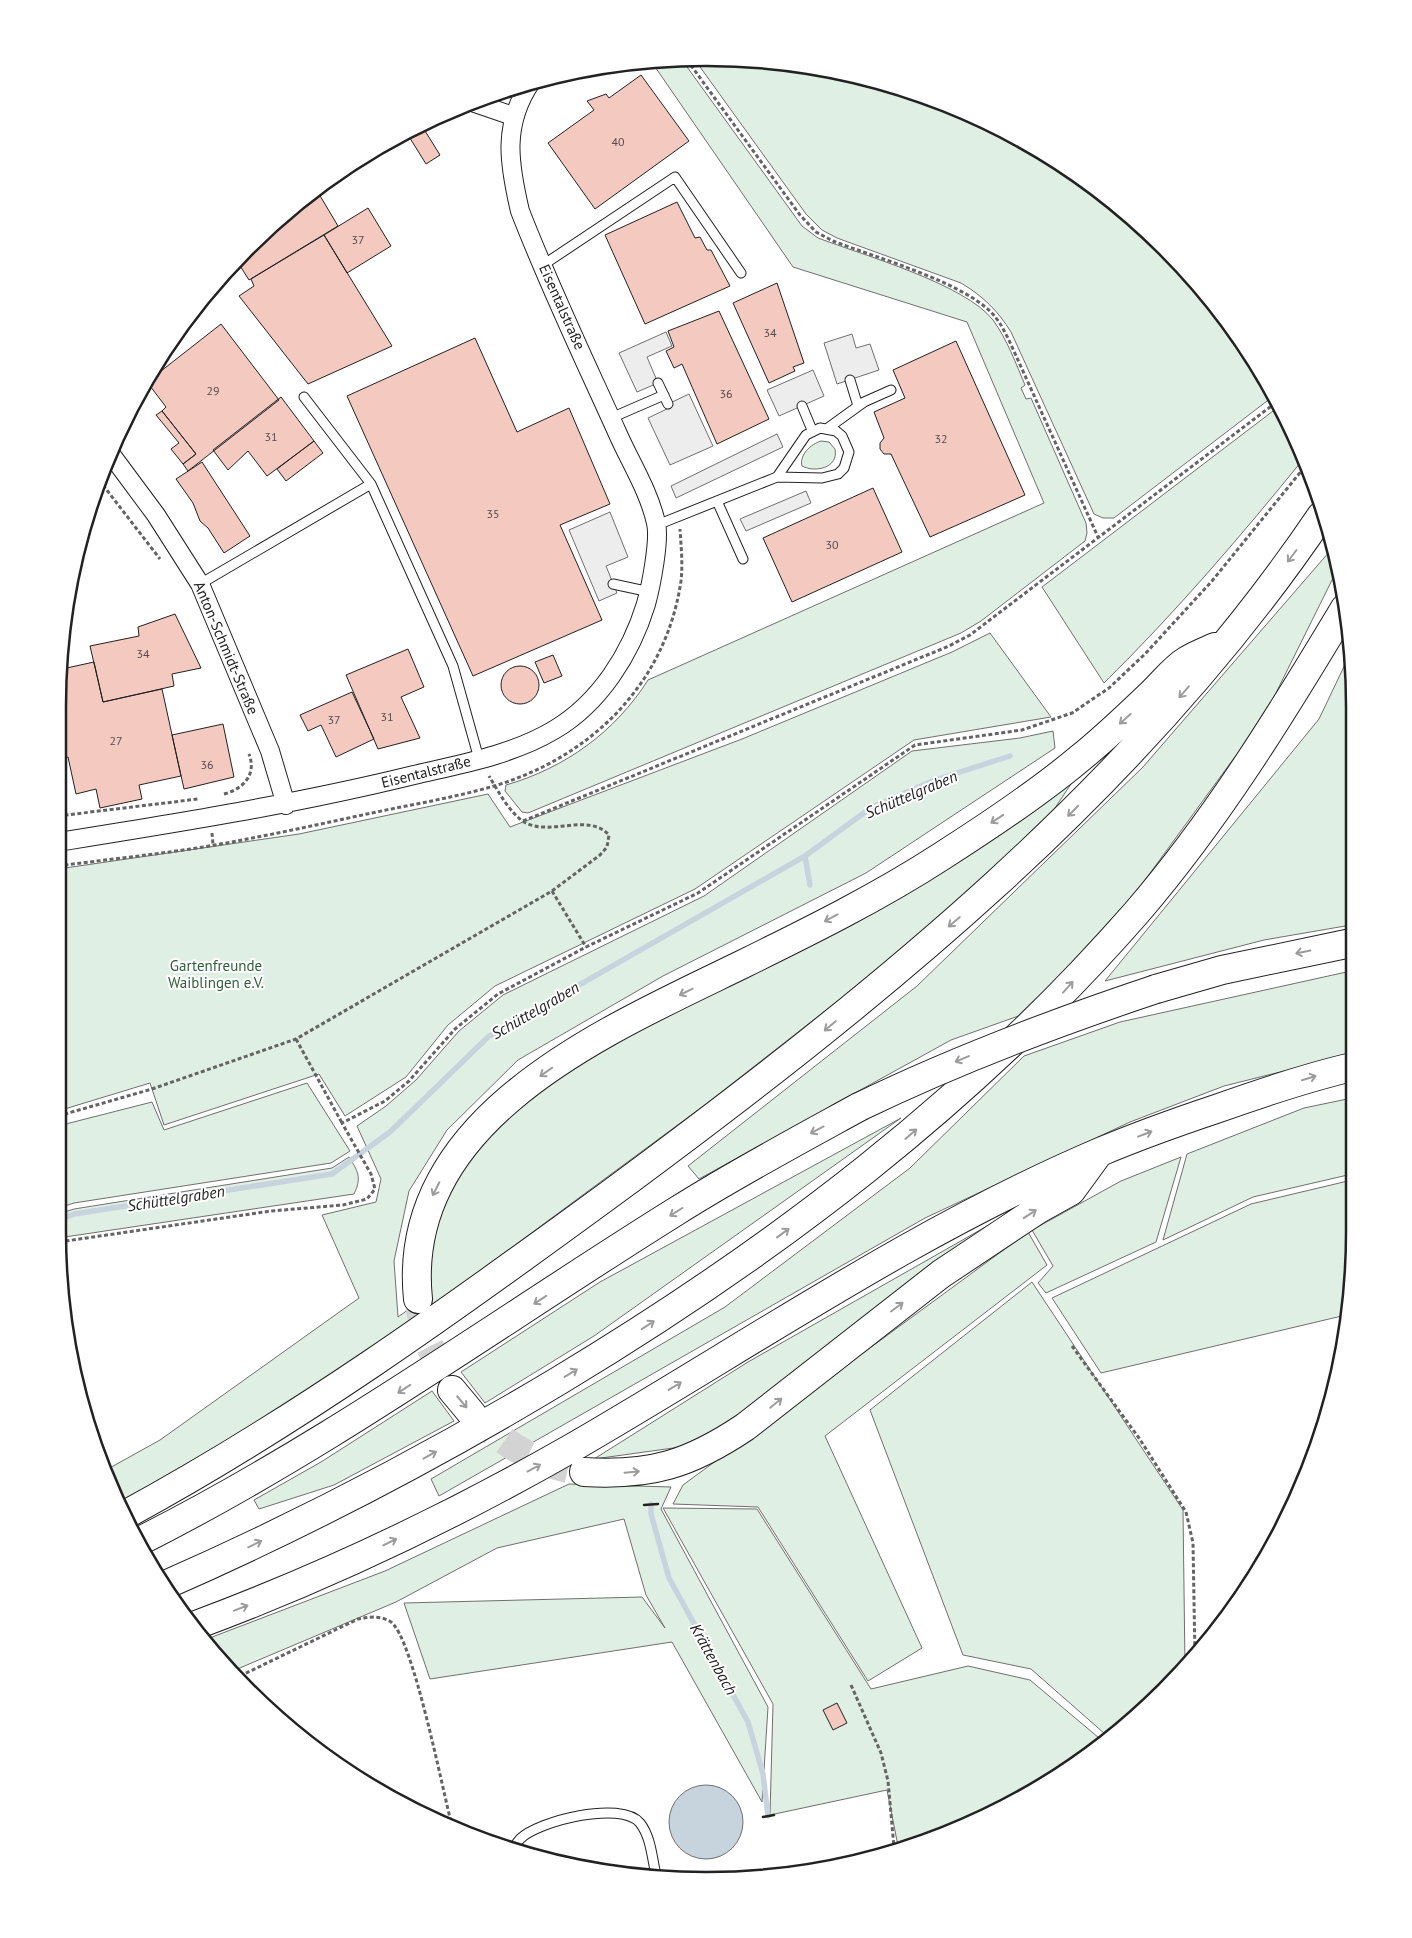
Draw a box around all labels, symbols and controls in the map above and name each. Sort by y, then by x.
house number: 40 [611,134,625,149]
house number: 37 [351,232,365,247]
street label: Eisentalstraße [535,261,590,352]
house number: 34 [763,325,777,340]
house number: 29 [206,383,220,398]
house number: 36 [719,386,733,401]
house number: 31 [264,429,278,444]
house number: 32 [934,431,948,446]
house number: 35 [486,506,500,521]
house number: 30 [825,537,839,552]
one-way arrow [1287,549,1297,563]
street label: Anton-Schmidt-Straße [190,578,263,717]
house number: 34 [136,646,150,661]
one-way arrow [1178,685,1189,698]
house number: 31 [380,709,394,724]
house number: 37 [327,712,341,727]
one-way arrow [1118,713,1131,725]
house number: 27 [109,733,123,748]
street label: Eisentalstraße [379,751,473,792]
house number: 36 [200,757,214,772]
water label: Schüttelgraben [862,766,960,822]
one-way arrow [1068,805,1080,817]
one-way arrow [991,815,1005,825]
one-way arrow [824,913,839,923]
one-way arrow [948,916,961,928]
one-way arrow [1295,948,1311,958]
park label: Gartenfreunde Waiblingen e.V. [168,956,264,992]
water label: Schüttelgraben [487,977,583,1043]
one-way arrow [1062,981,1074,994]
one-way arrow [679,987,694,997]
one-way arrow [823,1021,836,1032]
one-way arrow [955,1055,970,1065]
one-way arrow [539,1067,553,1077]
one-way arrow [1301,1073,1317,1083]
one-way arrow [809,1125,824,1135]
one-way arrow [904,1128,917,1139]
one-way arrow [1137,1129,1152,1138]
water label: Schüttelgraben [126,1180,226,1216]
one-way arrow [431,1181,440,1196]
one-way arrow [669,1206,683,1217]
one-way arrow [1023,1209,1037,1219]
one-way arrow [776,1228,789,1239]
one-way arrow [533,1295,547,1305]
one-way arrow [891,1302,904,1313]
one-way arrow [641,1320,655,1330]
one-way arrow [563,1368,577,1378]
one-way arrow [667,1381,681,1391]
one-way arrow [397,1384,411,1394]
one-way arrow [457,1395,468,1408]
one-way arrow [769,1397,782,1408]
one-way arrow [423,1450,437,1460]
one-way arrow [527,1463,542,1473]
one-way arrow [624,1467,640,1477]
one-way arrow [382,1537,397,1547]
one-way arrow [248,1539,263,1549]
one-way arrow [233,1603,248,1612]
water label: Krättenbach [686,1620,742,1698]

